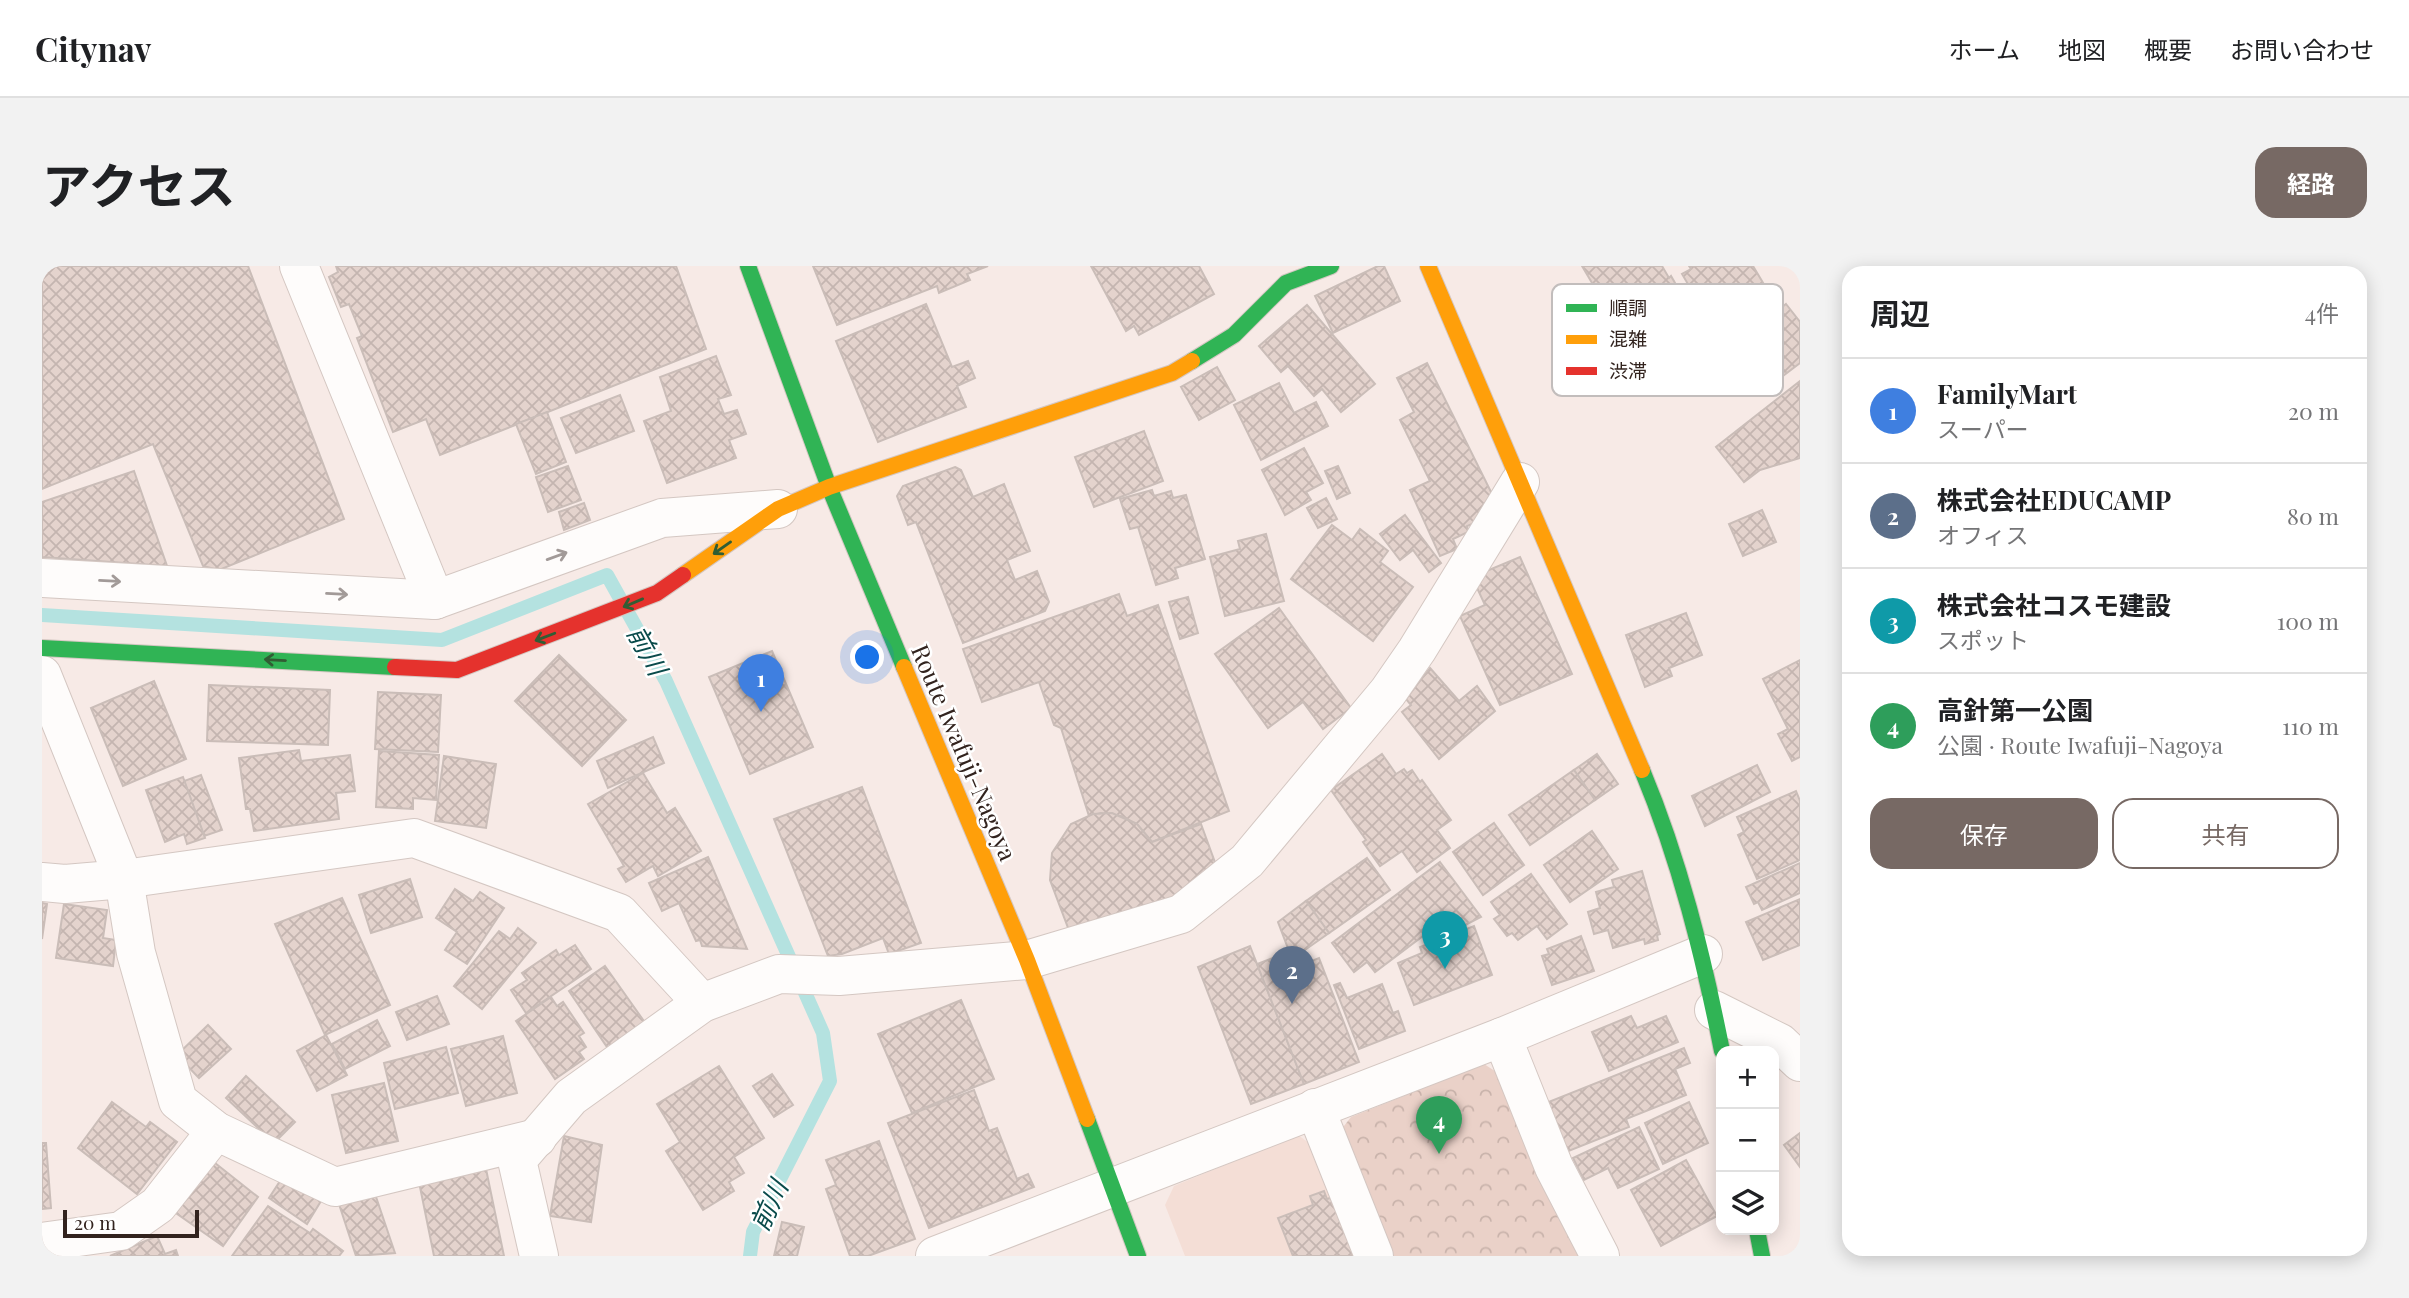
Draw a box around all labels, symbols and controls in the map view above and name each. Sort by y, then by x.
text: Citynav [35,26,151,70]
text: ホーム [1949,33,2020,65]
text: 地図 [2058,33,2106,65]
text: 概要 [2144,33,2192,65]
text: お問い合わせ [2230,33,2374,65]
button: 経路 [2255,147,2367,218]
text: アクセス [42,151,236,216]
legend [1552,284,1783,396]
text: 周辺 [1870,293,1930,333]
text: 順調 [1609,294,1647,320]
text: 4件 [2305,297,2339,328]
text: 混雑 [1609,325,1647,351]
text: 渋滞 [1609,357,1647,383]
text: FamilyMart [1937,376,2077,411]
text: 1 [1889,395,1897,426]
text: 20 m [2288,395,2339,426]
text: スーパー [1937,413,2029,444]
text: 株式会社EDUCAMP [1937,482,2171,517]
text: 2 [1887,500,1899,531]
text: 80 m [2287,500,2339,531]
text: オフィス [1937,519,2029,550]
one-way arrow [713,541,732,555]
one-way arrow [546,549,568,562]
one-way arrow [98,575,121,588]
text: 株式会社コスモ建設 [1937,587,2171,622]
one-way arrow [326,588,348,601]
one-way arrow [623,597,644,610]
text: 3 [1887,605,1899,636]
text: 100 m [2277,605,2339,636]
water label: 前川 [620,619,677,684]
text: スポット [1937,624,2029,655]
one-way arrow [534,632,556,645]
street label: Route Iwafuji-Nagoya [905,639,1025,865]
your location [850,640,884,674]
one-way arrow [263,654,286,667]
pin: 1 [738,654,784,712]
text: 高針第一公園 [1937,692,2093,727]
text: 4 [1887,710,1899,741]
text: 110 m [2282,710,2339,741]
text: 公園 · Route Iwafuji-Nagoya [1937,729,2223,760]
button: 保存 [1870,798,2098,869]
button: 共有 [2112,798,2339,869]
pin: 3 [1422,911,1468,969]
pin: 2 [1269,946,1315,1004]
map controls [1716,1046,1779,1235]
button: + [1716,1046,1779,1109]
pin: 4 [1416,1096,1462,1154]
button: − [1716,1109,1779,1172]
water label: 前川 [741,1171,796,1236]
button: layers [1716,1172,1779,1235]
scale bar [63,1207,200,1239]
text: 20 m [74,1209,116,1235]

